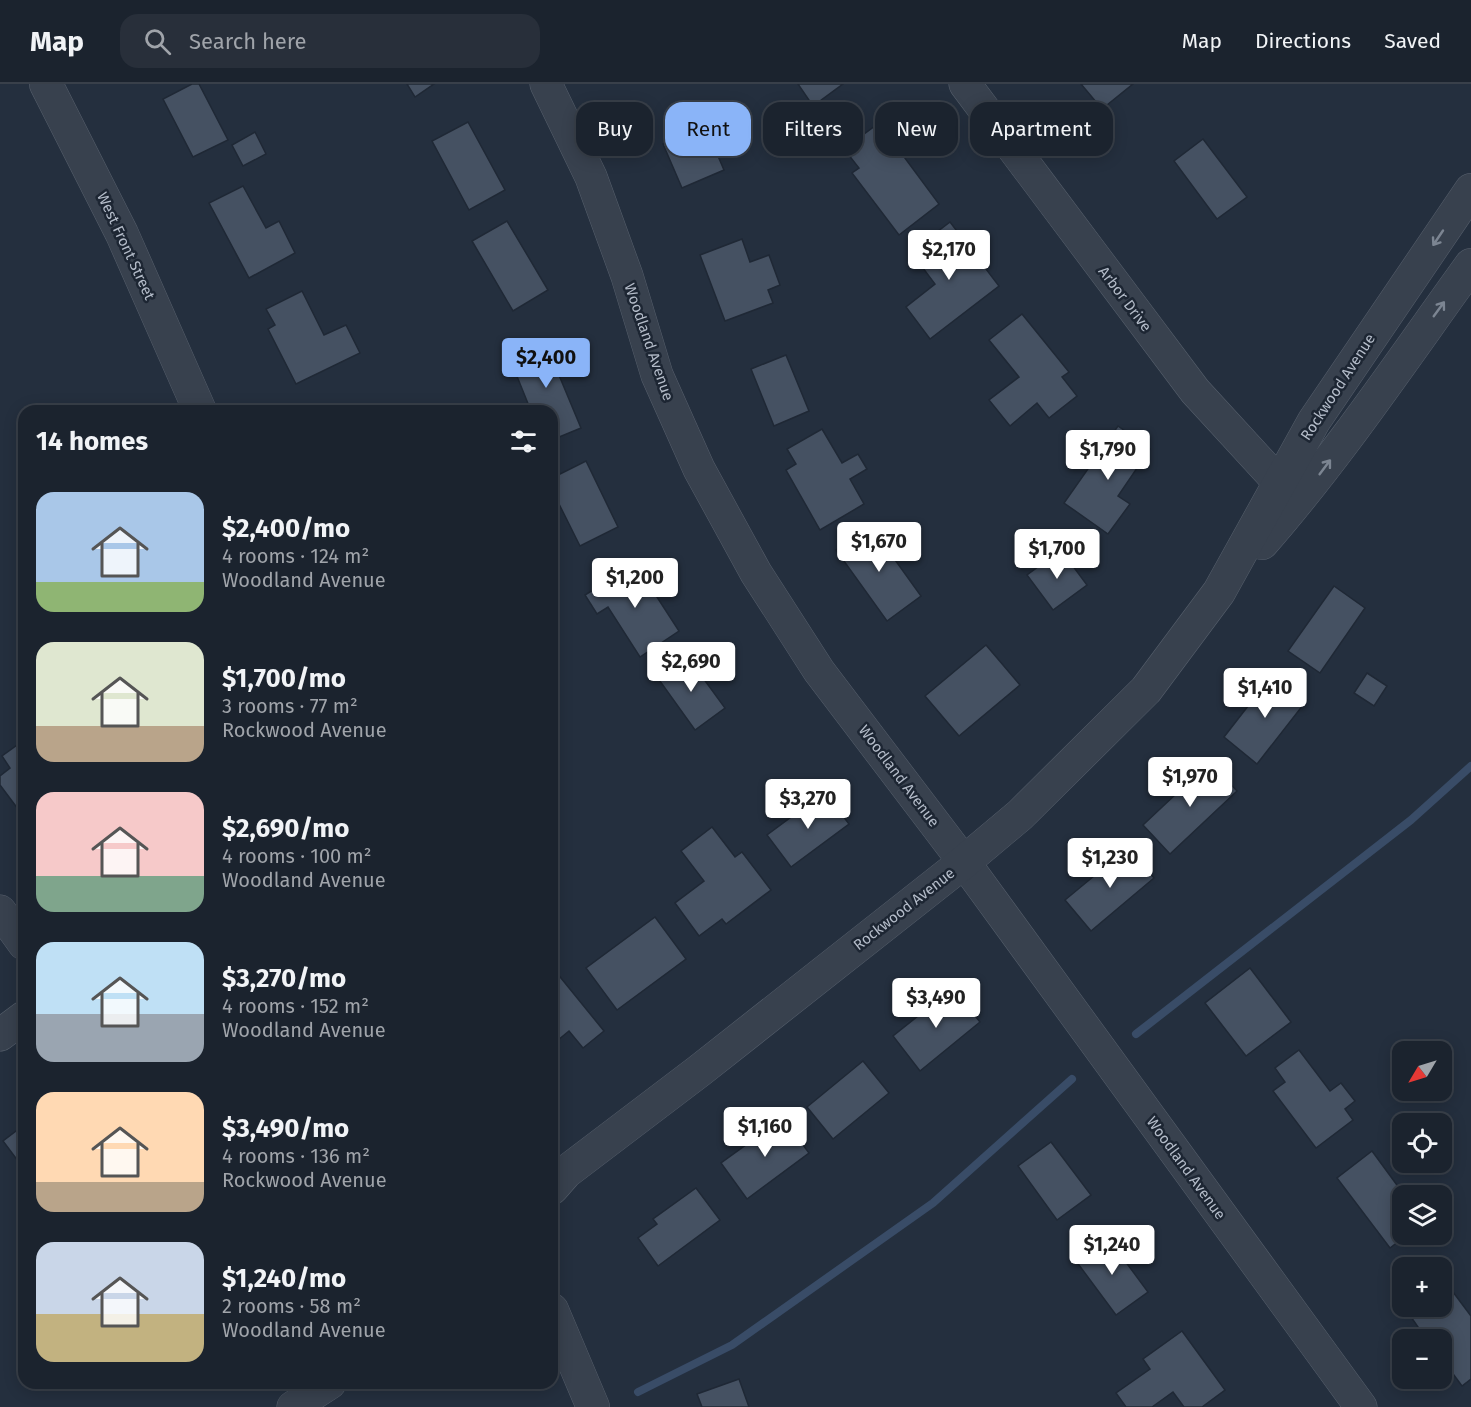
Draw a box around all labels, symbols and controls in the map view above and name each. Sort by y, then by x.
search box [120,14,540,68]
text: Map [30,25,84,58]
icon: search [141,25,174,58]
text: Search here [189,28,307,55]
text: Map [1182,28,1222,54]
text: Directions [1255,28,1351,54]
text: Saved [1384,28,1441,54]
chip: Buy [576,102,653,156]
chip: Rent [665,102,751,156]
chip: Filters [763,102,863,156]
chip: New [875,102,958,156]
chip: Apartment [970,102,1113,156]
street label: West Front Street [93,189,159,303]
one-way arrow [1432,229,1444,246]
pin: $2,170 [900,230,998,281]
text: $2,170 [922,237,976,261]
street label: Arbor Drive [1095,263,1155,335]
street label: Woodland Avenue [621,281,677,403]
one-way arrow [1433,302,1445,318]
street label: Rockwood Avenue [1297,330,1379,444]
pin: $2,400 [497,338,595,389]
text: $2,400 [516,345,576,369]
icon: filters [507,425,540,458]
text: 14 homes [36,426,148,457]
pin: $1,790 [1059,430,1157,481]
text: $1,790 [1080,437,1136,461]
one-way arrow [1318,459,1331,475]
text: $2,400/mo [222,513,350,544]
icon: home [84,516,156,588]
pin: $1,670 [830,522,928,573]
text: $1,670 [851,529,907,553]
pin: $1,700 [1008,529,1106,580]
text: $1,700 [1029,536,1085,560]
text: 4 rooms · 124 m² [222,544,369,568]
pin: $1,200 [586,558,684,609]
text: $1,200 [606,565,664,589]
text: Woodland Avenue [222,568,386,592]
pin: $2,690 [642,642,740,693]
text: $2,690 [661,649,721,673]
text: $1,700/mo [222,663,346,694]
icon: home [84,666,156,738]
pin: $1,410 [1216,668,1314,719]
text: $1,410 [1238,675,1292,699]
text: 3 rooms · 77 m² [222,694,358,718]
text: Rockwood Avenue [222,718,387,742]
street label: Woodland Avenue [855,722,943,830]
pin: $1,970 [1141,757,1239,808]
text: $1,970 [1162,764,1218,788]
pin: $3,270 [759,779,857,830]
text: $3,270 [779,786,837,810]
text: $2,690/mo [222,813,349,844]
icon: home [84,816,156,888]
pin: $1,230 [1061,838,1159,889]
text: 4 rooms · 100 m² [222,844,372,868]
text: $1,230 [1082,845,1138,869]
street label: Rockwood Avenue [850,864,958,954]
text: Woodland Avenue [222,868,386,892]
text: $3,270/mo [222,963,346,994]
icon: home [84,966,156,1038]
pin: $3,490 [887,978,985,1029]
text: $3,490 [906,985,966,1009]
text: 4 rooms · 152 m² [222,994,369,1018]
text: Woodland Avenue [222,1018,386,1042]
north arrow [1392,1041,1452,1101]
map controls [1392,1041,1452,1389]
pin: $1,160 [716,1107,814,1158]
text: $3,490/mo [222,1113,349,1144]
street label: Woodland Avenue [1143,1113,1229,1223]
button: locate [1392,1113,1452,1173]
text: $1,160 [738,1114,792,1138]
icon: home [84,1116,156,1188]
text: 4 rooms · 136 m² [222,1144,370,1168]
text: Rockwood Avenue [222,1168,387,1192]
button: layers [1392,1185,1452,1245]
pin: $1,240 [1063,1225,1161,1276]
text: $1,240 [1083,1232,1141,1256]
button: + [1392,1257,1452,1317]
text: $1,240/mo [222,1263,346,1294]
icon: home [84,1266,156,1338]
text: 2 rooms · 58 m² [222,1294,361,1318]
text: Woodland Avenue [222,1318,386,1342]
button: − [1392,1329,1452,1389]

